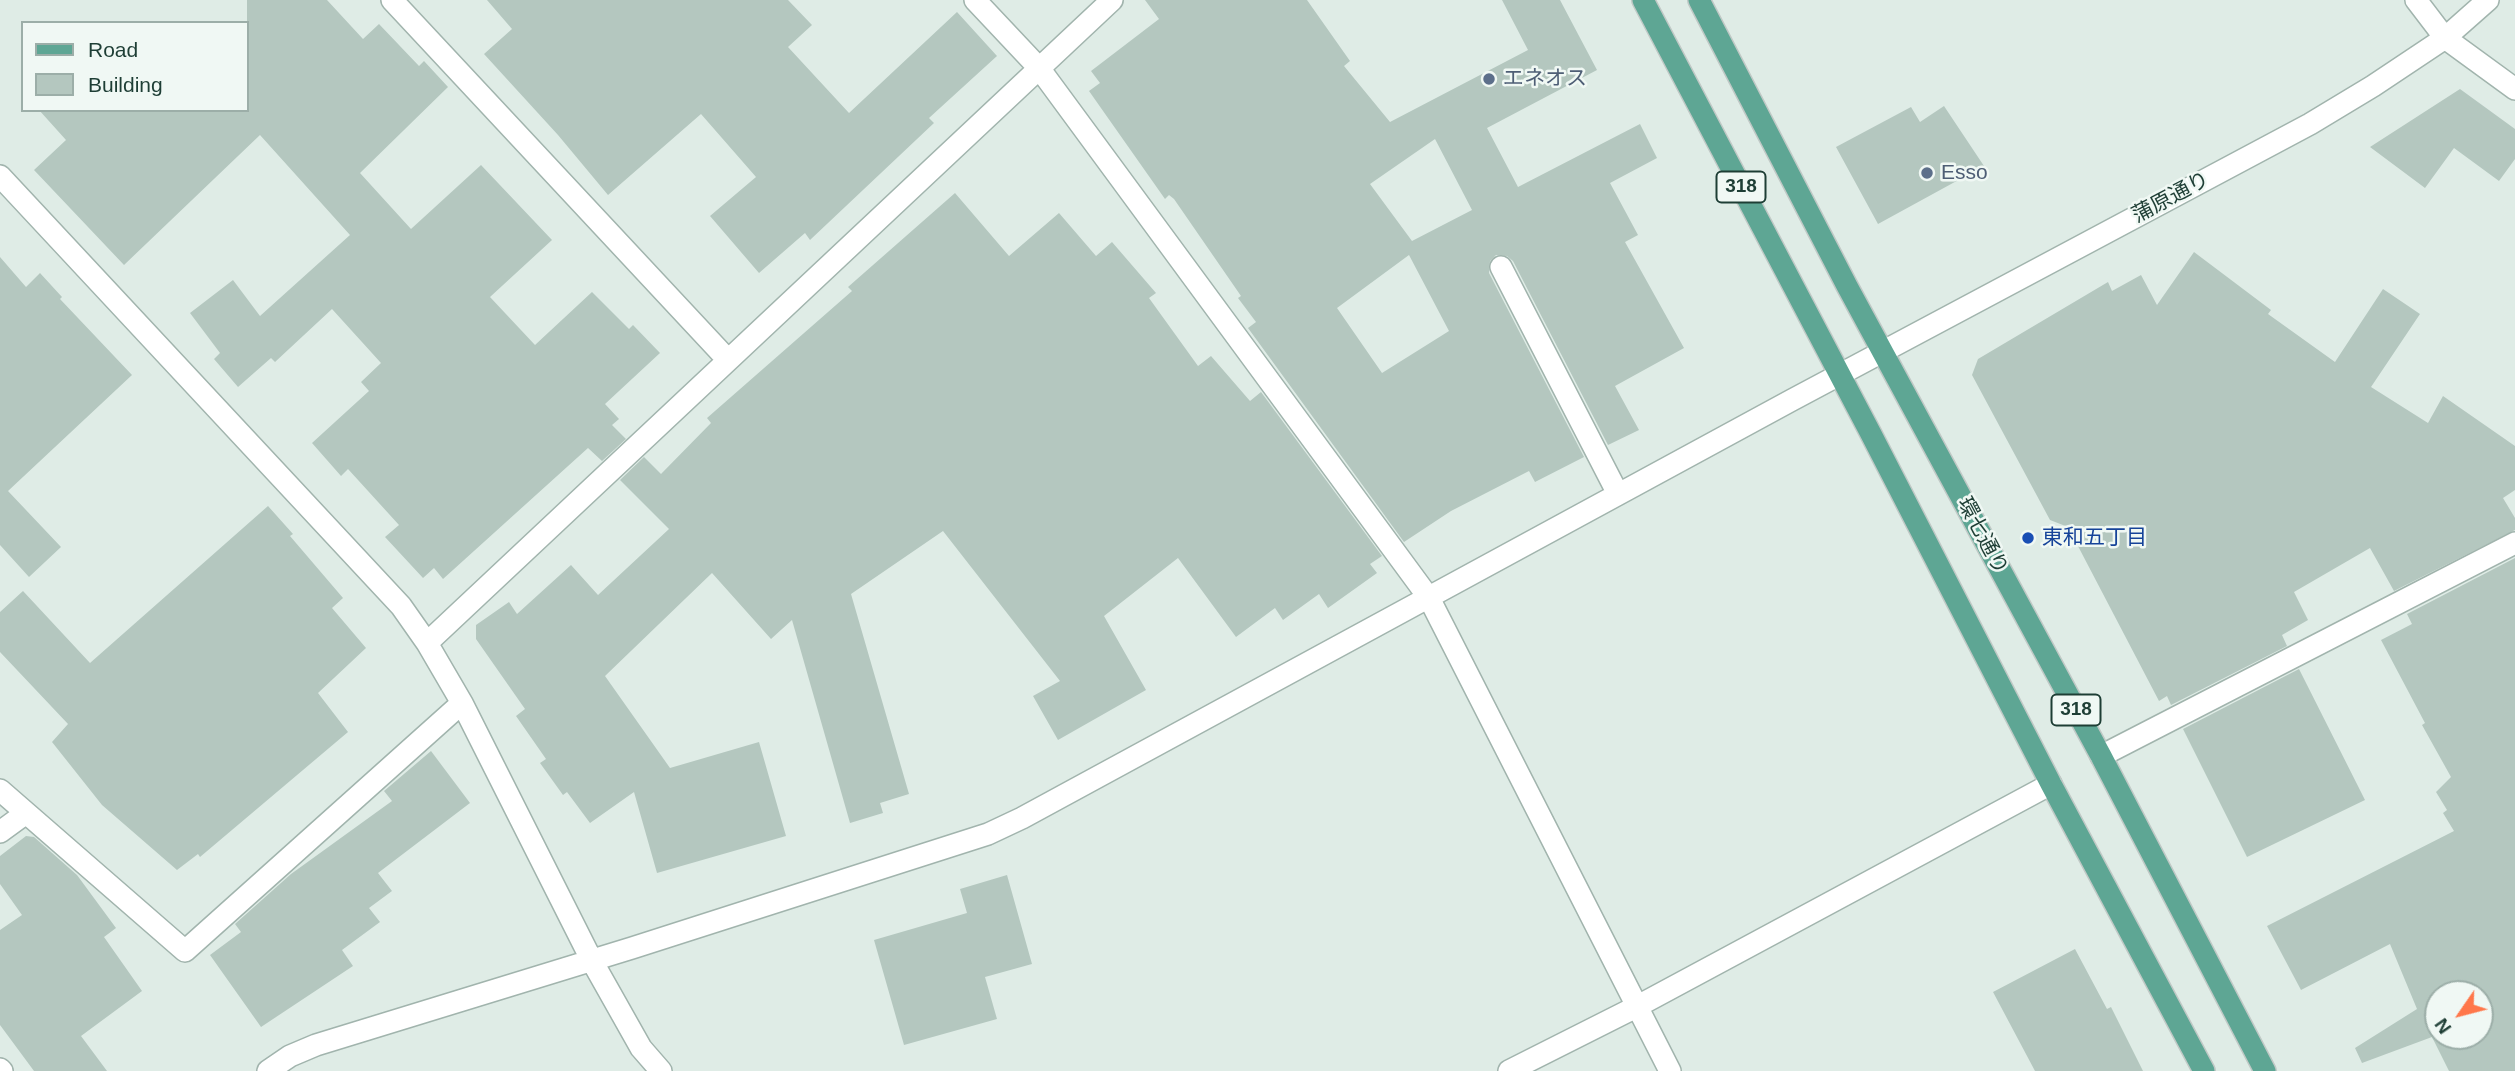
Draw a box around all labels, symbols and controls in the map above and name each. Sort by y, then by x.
legend [21,21,248,112]
text: Road [88,38,138,61]
place label: エネオス [1503,66,1587,92]
marker: エネオス [1481,71,1497,87]
text: Building [88,73,163,96]
place label: Esso [1941,160,1988,186]
marker: Esso [1919,165,1935,181]
street label: 蒲原通り [2128,167,2214,229]
road number: 318 [1716,172,1766,202]
street label: 環七通り [1951,493,2013,579]
place label: 東和五丁目 [2042,525,2147,551]
marker: 東和五丁目 [2020,530,2036,546]
road number: 318 [2052,694,2100,726]
north arrow [2424,980,2494,1050]
text: N [2430,1015,2456,1038]

